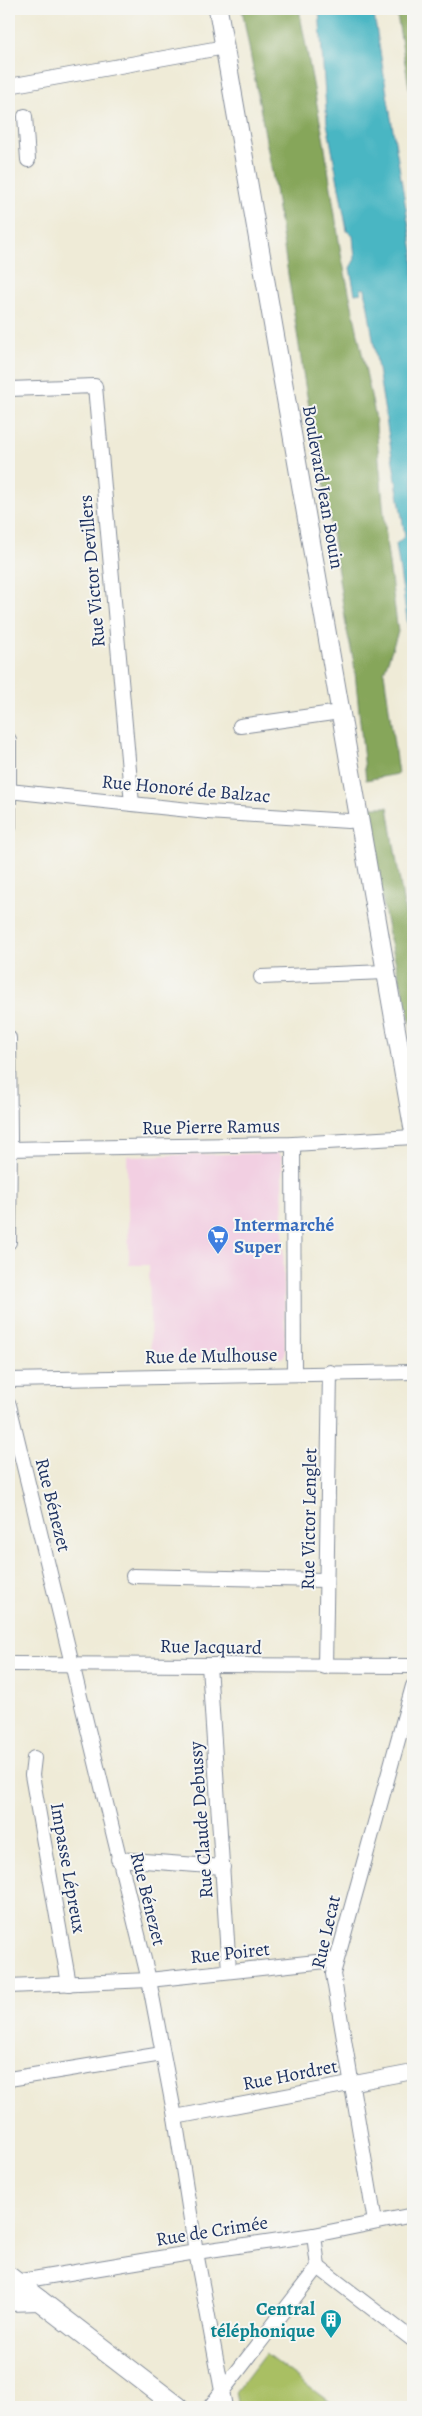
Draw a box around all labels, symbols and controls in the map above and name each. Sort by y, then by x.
street label: Boulevard Jean Bouin [296,403,350,571]
street label: Rue Victor Devillers [72,494,112,648]
street label: Rue Honoré de Balzac [101,769,271,809]
street label: Rue Pierre Ramus [142,1113,280,1141]
place label: Intermarché Super [234,1212,335,1260]
supermarket icon: Intermarché Super [206,1224,230,1255]
street label: Rue de Mulhouse [144,1342,278,1370]
street label: Rue Victor Lenglet [295,1448,323,1590]
street label: Rue Bénezet [29,1455,77,1555]
street label: Rue Jacquard [160,1633,263,1661]
street label: Rue Claude Debussy [183,1740,219,1899]
street label: Impasse Lépreux [44,1801,92,1935]
street label: Rue Bénezet [124,1849,172,1949]
street label: Rue Lecat [305,1893,347,1971]
street label: Rue Poiret [189,1936,271,1970]
street label: Rue Hordret [240,2053,340,2097]
street label: Rue de Crimée [154,2209,270,2253]
place label: Central téléphonique [211,2296,315,2344]
building icon: Central téléphonique [319,2308,343,2339]

